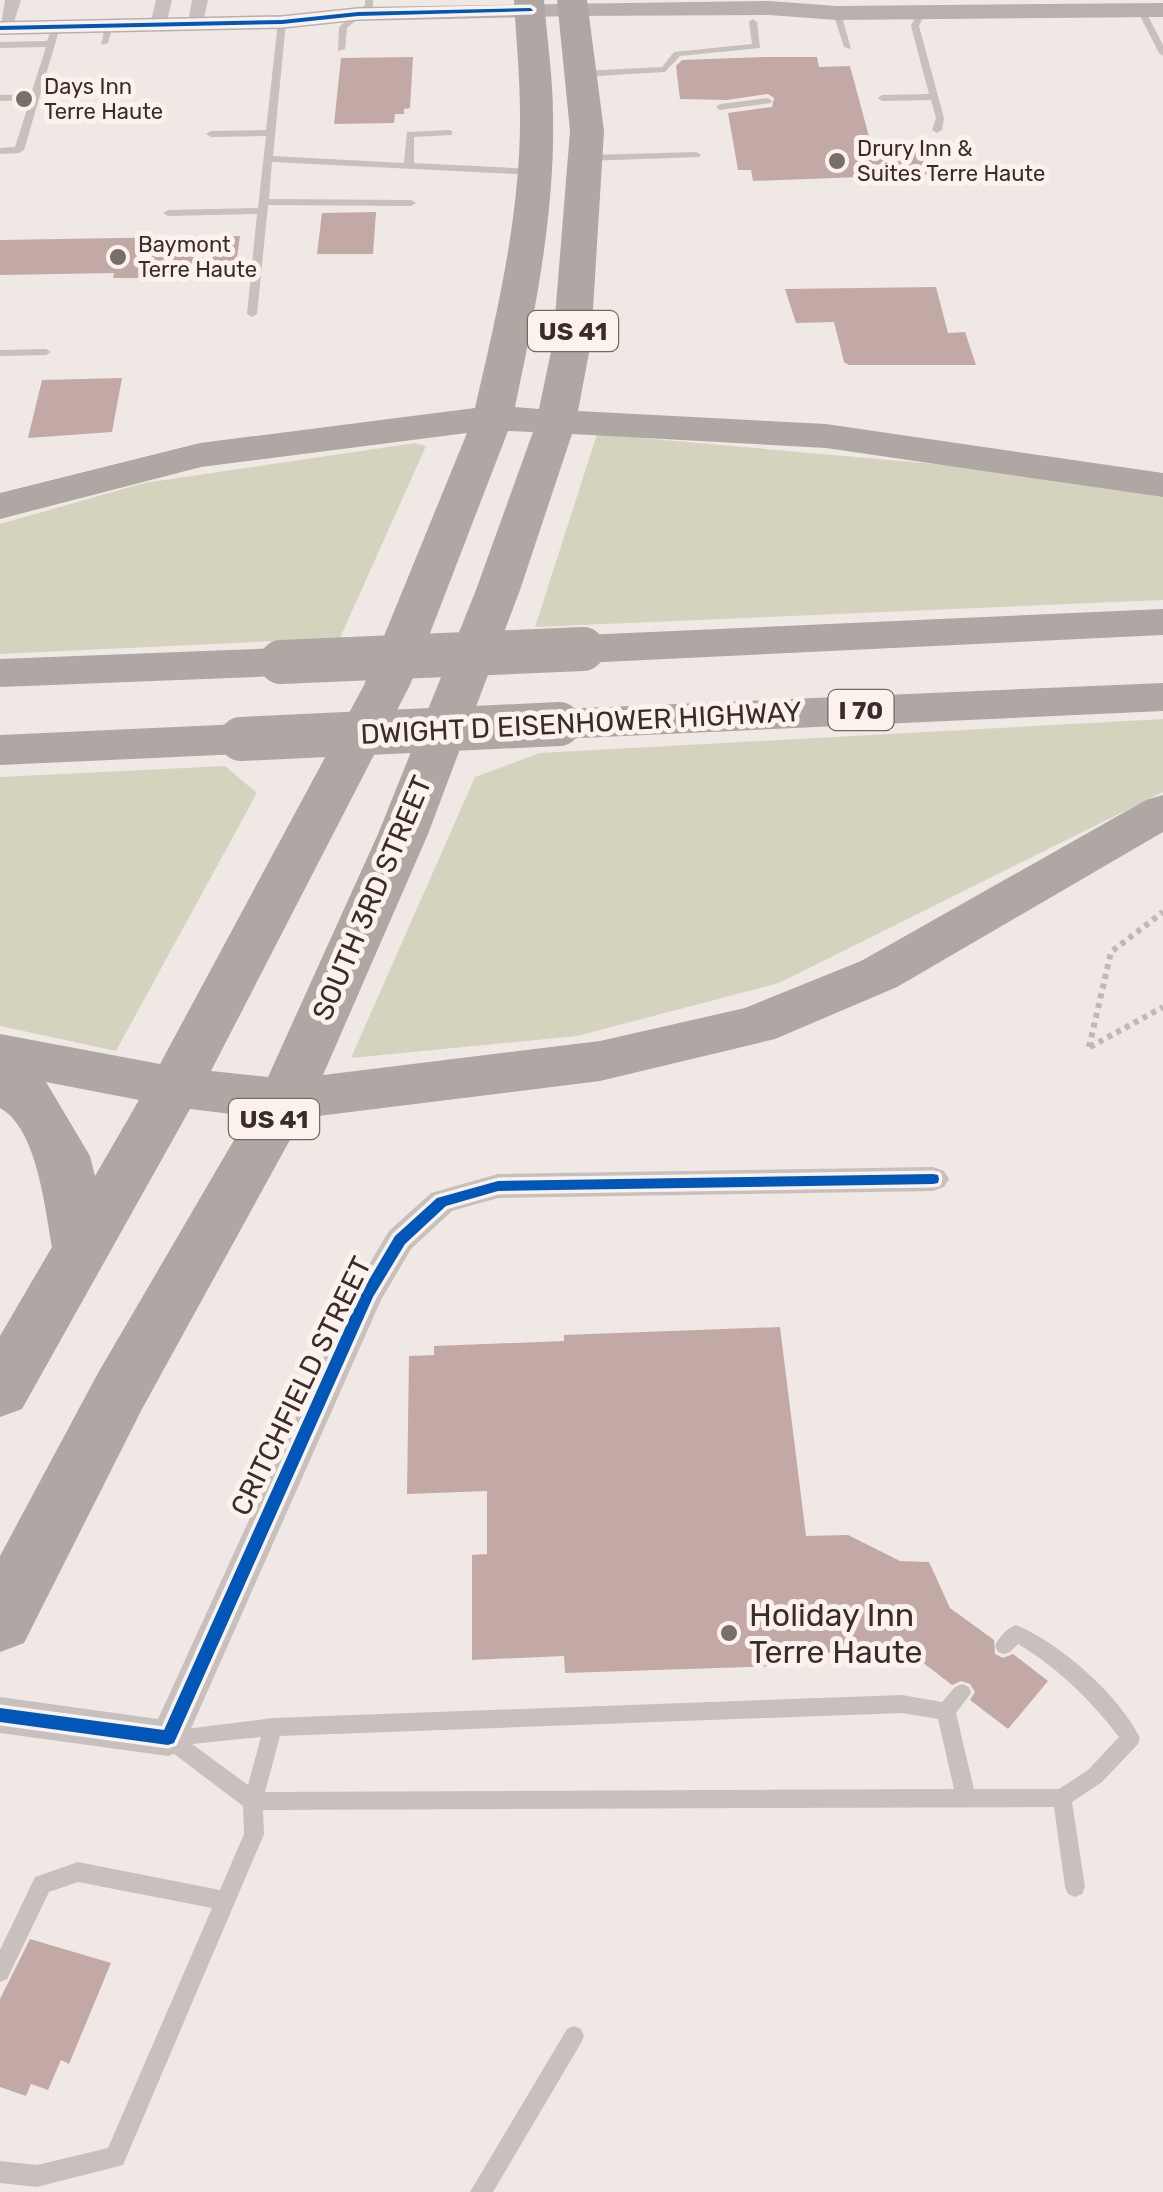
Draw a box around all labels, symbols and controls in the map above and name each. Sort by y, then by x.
place label: Days Inn Terre Haute [44,73,163,125]
marker: Days Inn Terre Haute [13,88,35,110]
place label: Drury Inn & Suites Terre Haute [857,135,1045,187]
marker: Drury Inn & Suites Terre Haute [826,150,848,172]
place label: Baymont Terre Haute [138,231,257,283]
marker: Baymont Terre Haute [107,246,129,268]
road number: US 41 [528,311,618,351]
road number: I 70 [828,690,894,730]
street label: DWIGHT D EISENHOWER HIGHWAY [360,695,802,751]
street label: SOUTH 3RD STREET [306,771,438,1025]
road number: US 41 [229,1099,319,1139]
street label: CRITCHFIELD STREET [224,1251,378,1521]
place label: Holiday Inn Terre Haute [749,1596,922,1671]
marker: Holiday Inn Terre Haute [718,1622,740,1644]

